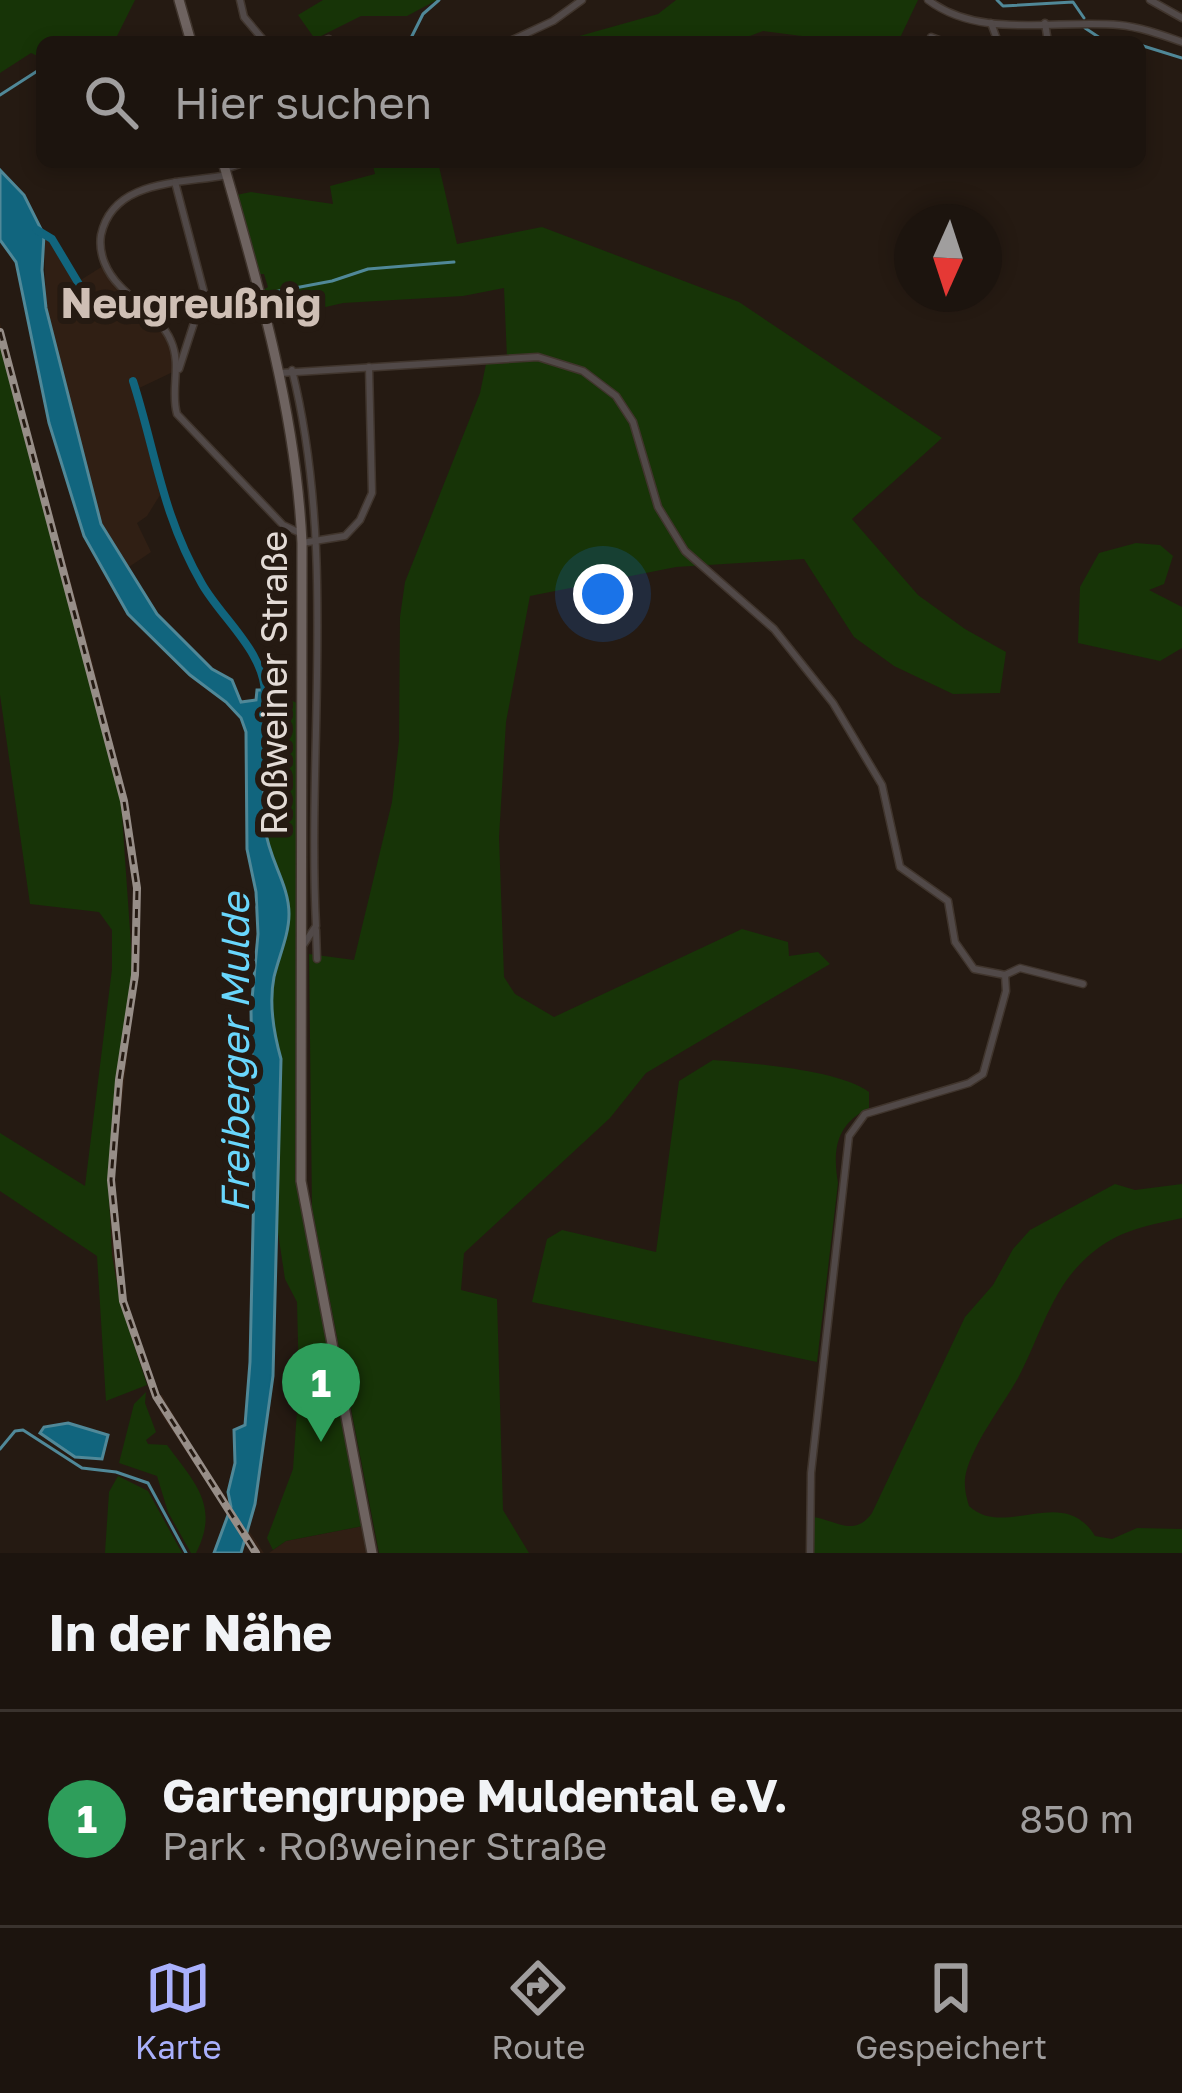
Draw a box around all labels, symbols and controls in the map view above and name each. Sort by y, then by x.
search box [36,36,1146,168]
icon: search [78,69,144,135]
text: Hier suchen [174,75,432,129]
north arrow [894,204,1002,312]
district label: Neugreußnig [61,277,321,327]
street label: Roßweiner Straße [252,531,295,835]
your location [573,564,633,624]
water label: Freiberger Mulde [211,891,258,1213]
pin: 1 [282,1343,360,1442]
text: In der Nähe [48,1601,332,1662]
text: Gartengruppe Muldental e.V. [162,1768,788,1822]
text: 1 [77,1795,97,1842]
text: 850 m [1019,1795,1134,1842]
text: Park · Roßweiner Straße [162,1822,607,1869]
tab: Karte [135,1955,222,2066]
tab: Route [491,1955,585,2066]
tab: Gespeichert [855,1955,1047,2066]

